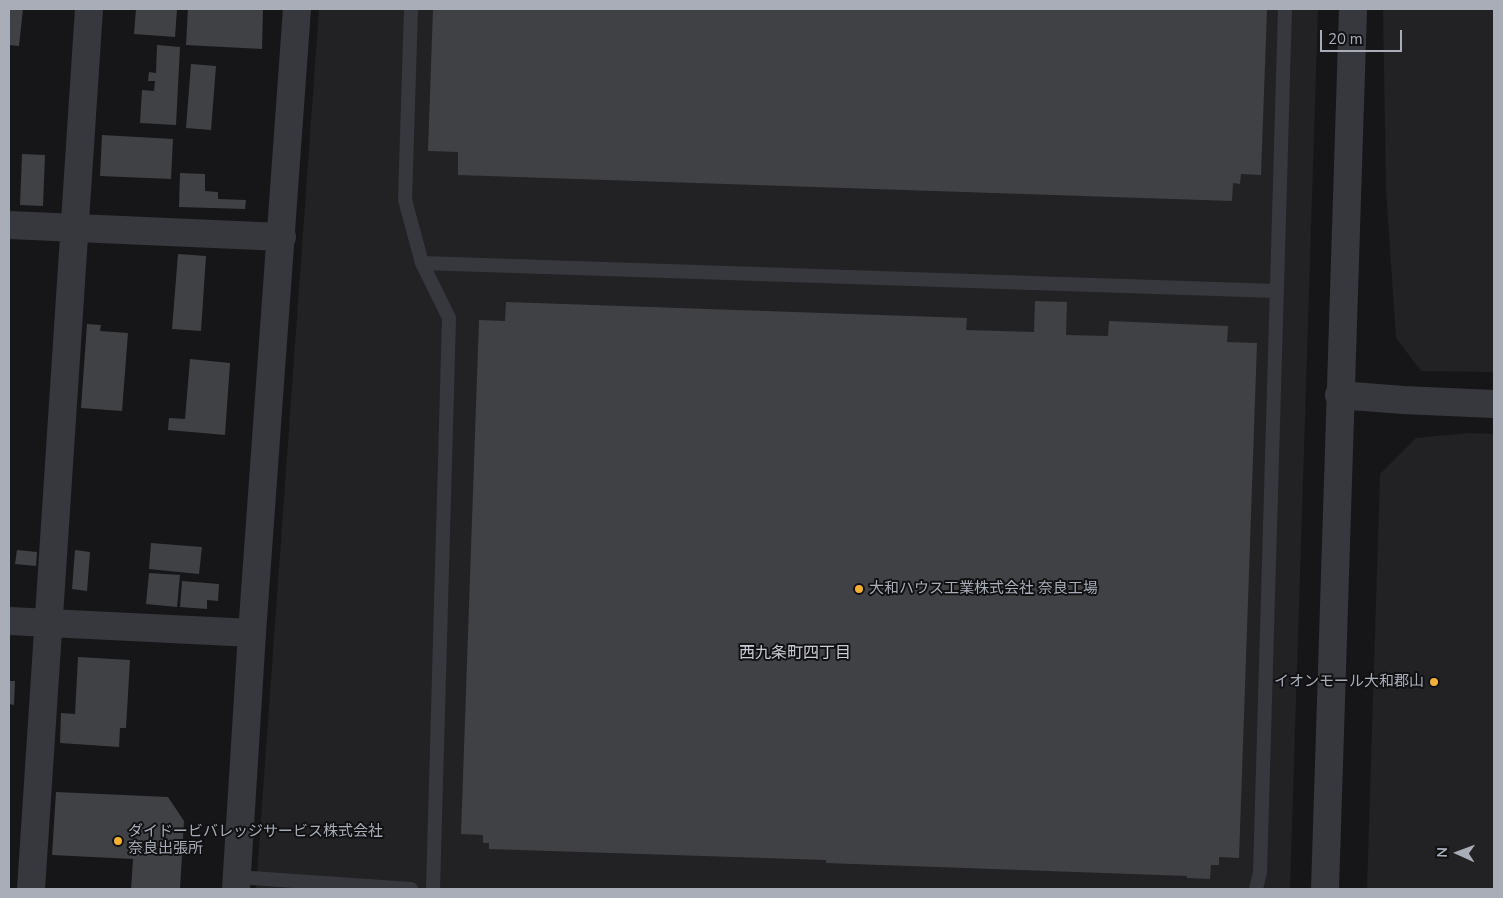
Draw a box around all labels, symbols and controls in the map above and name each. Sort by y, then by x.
scale bar [1323,20,1406,52]
text: 20 m [1328,29,1363,49]
place label: 大和ハウス工業株式会社 奈良工場 [869,580,1098,598]
marker: 大和ハウス工業株式会社 奈良工場 [853,583,865,595]
district label: 西九条町四丁目 [739,644,851,664]
place label: イオンモール大和郡山 [1274,673,1424,691]
marker: イオンモール大和郡山 [1428,676,1440,688]
place label: ダイドービバレッジサービス株式会社 奈良出張所 [128,823,383,858]
north arrow [1433,828,1483,878]
marker: ダイドービバレッジサービス株式会社 奈良出張所 [112,835,124,847]
text: N [1433,847,1452,858]

